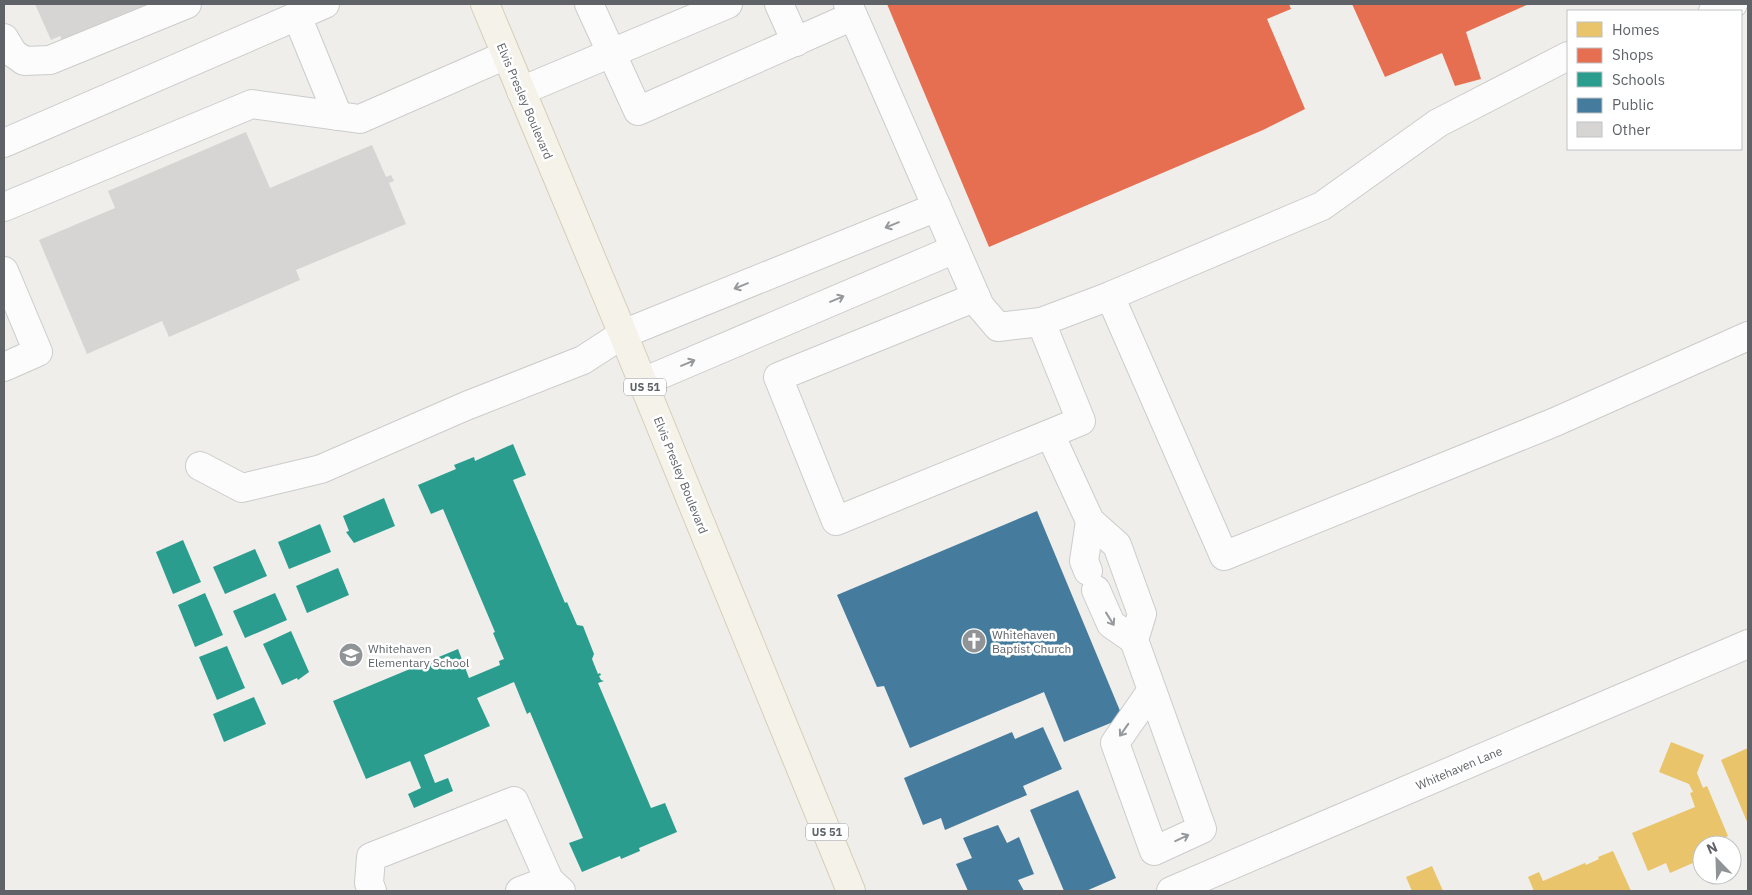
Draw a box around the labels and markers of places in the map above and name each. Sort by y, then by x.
place label: Whitehaven Baptist Church [992,627,1071,656]
church icon: Whitehaven Baptist Church [961,628,987,654]
place label: Whitehaven Elementary School [368,641,469,670]
school or university icon: Whitehaven Elementary School [338,642,364,668]

